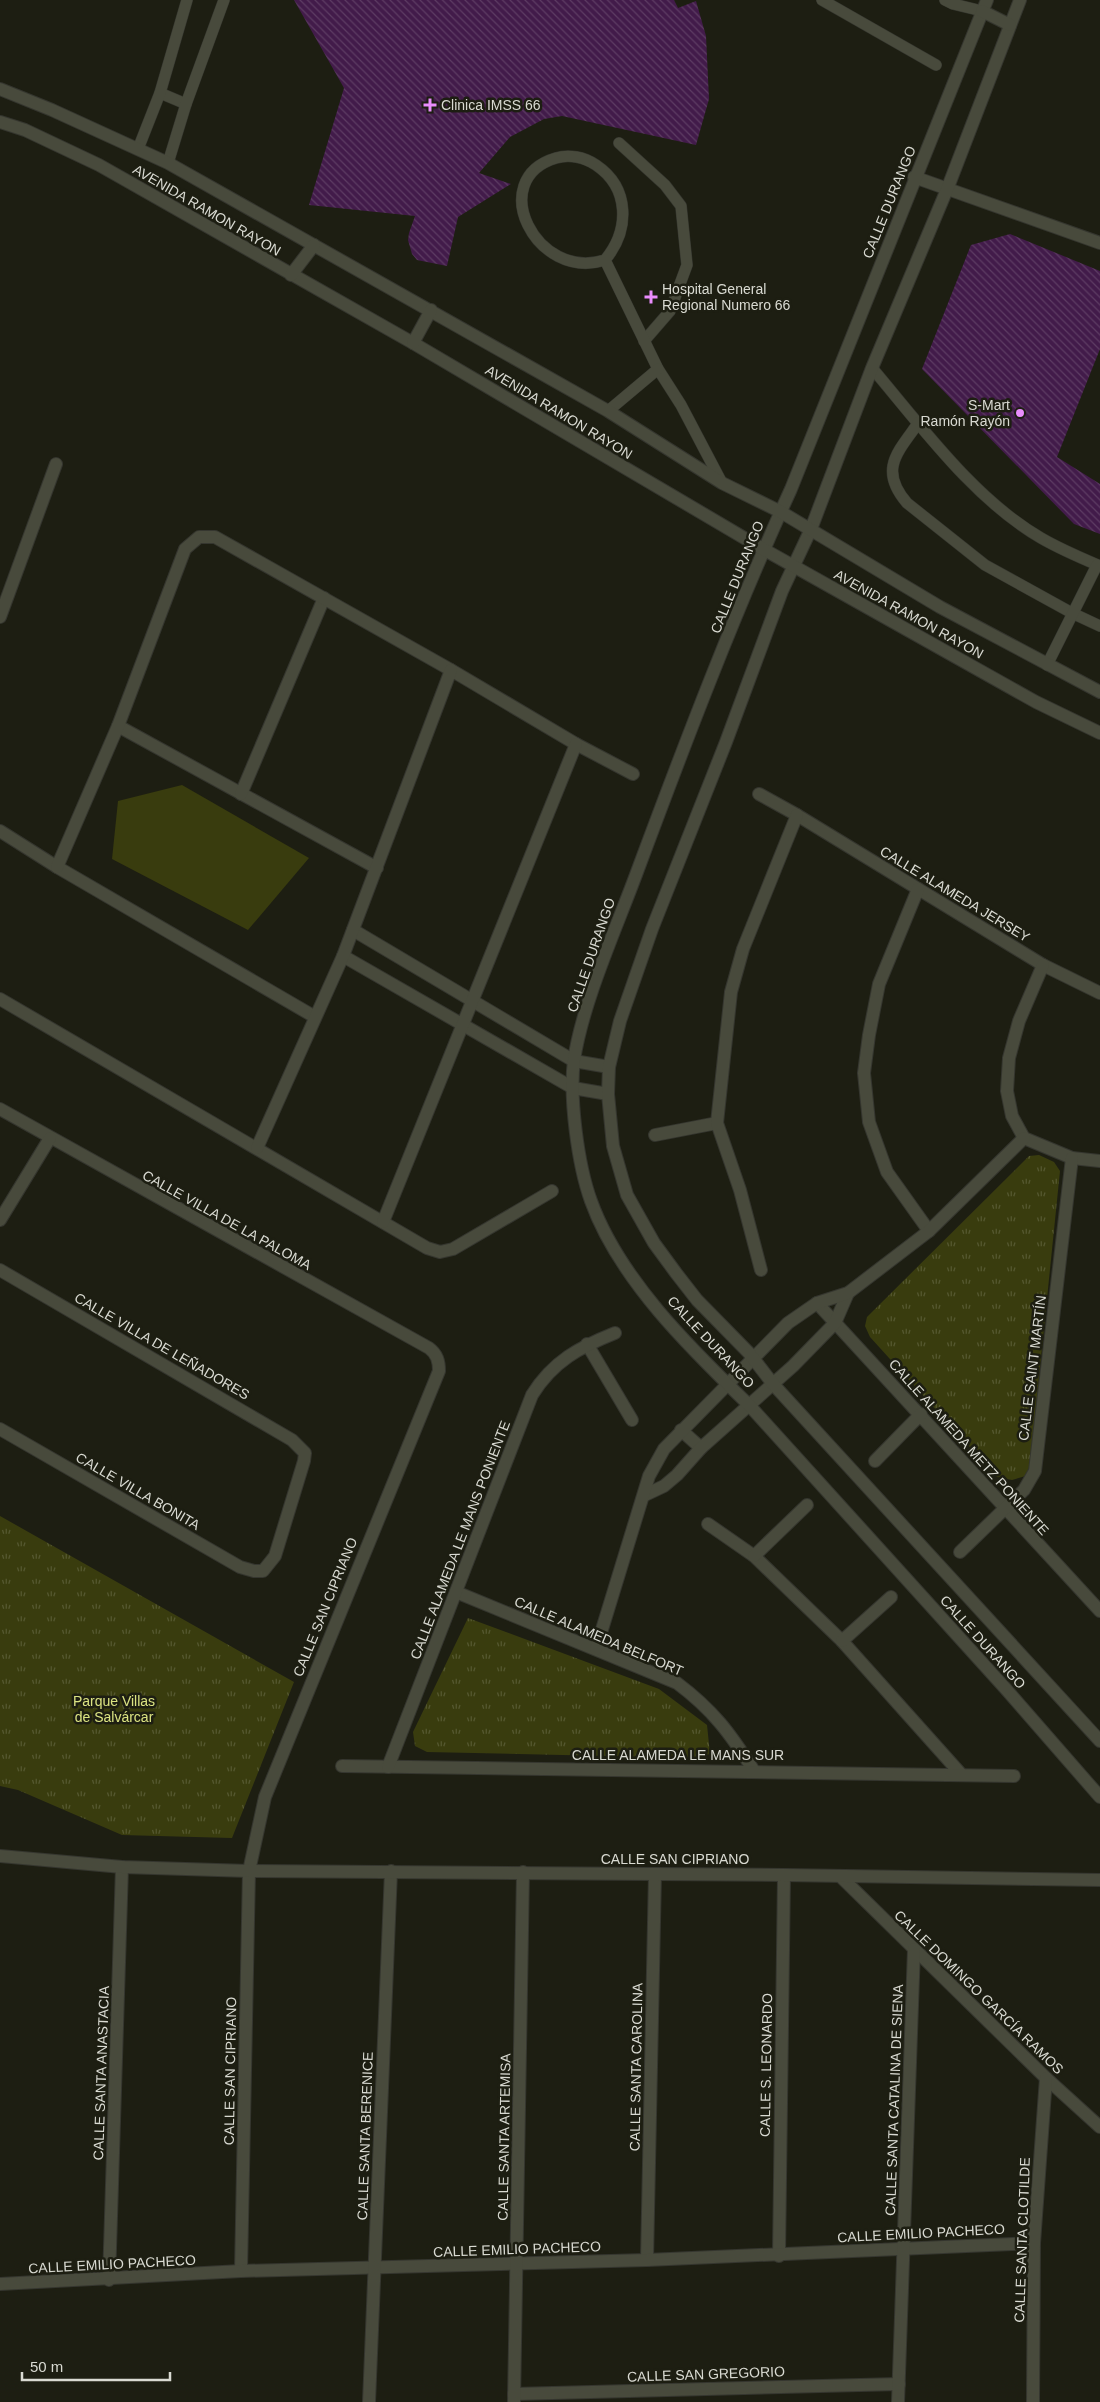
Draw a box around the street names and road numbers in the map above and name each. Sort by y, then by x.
street label: CALLE DURANGO [859,143,919,261]
street label: AVENIDA RAMON RAYON [130,161,284,259]
street label: AVENIDA RAMON RAYON [483,362,635,462]
street label: CALLE DURANGO [707,518,767,636]
street label: AVENIDA RAMON RAYON [832,566,986,662]
street label: CALLE ALAMEDA JERSEY [877,843,1033,945]
street label: CALLE DURANGO [564,896,618,1014]
street label: CALLE VILLA DE LA PALOMA [140,1167,315,1273]
street label: CALLE VILLA DE LEÑADORES [72,1289,252,1403]
street label: CALLE DURANGO [664,1293,758,1391]
street label: CALLE SAINT MARTÍN [1015,1294,1049,1442]
street label: CALLE ALAMEDA METZ PONIENTE [886,1356,1052,1538]
street label: CALLE ALAMEDA LE MANS PONIENTE [407,1418,513,1662]
street label: CALLE VILLA BONITA [73,1449,203,1533]
street label: CALLE SAN CIPRIANO [290,1535,360,1679]
street label: CALLE DURANGO [937,1592,1029,1692]
street label: CALLE ALAMEDA BELFORT [512,1593,686,1679]
street label: CALLE ALAMEDA LE MANS SUR [572,1747,784,1763]
street label: CALLE SAN CIPRIANO [601,1851,749,1867]
street label: CALLE DOMINGO GARCÍA RAMOS [891,1907,1067,2077]
street label: CALLE SANTA CAROLINA [627,1982,645,2151]
street label: CALLE SANTA CATALINA DE SIENA [882,1983,906,2216]
street label: CALLE SANTA ANASTACIA [90,1985,112,2160]
street label: CALLE S. LEONARDO [757,1993,775,2137]
street label: CALLE SAN CIPRIANO [221,1996,239,2145]
street label: CALLE SANTA BERENICE [354,2051,376,2221]
street label: CALLE SANTA ARTEMISA [495,2052,513,2221]
street label: CALLE SANTA CLOTILDE [1011,2157,1033,2323]
street label: CALLE EMILIO PACHECO [837,2221,1005,2245]
street label: CALLE EMILIO PACHECO [433,2238,601,2260]
street label: CALLE EMILIO PACHECO [28,2252,196,2276]
street label: CALLE SAN GREGORIO [627,2363,785,2385]

